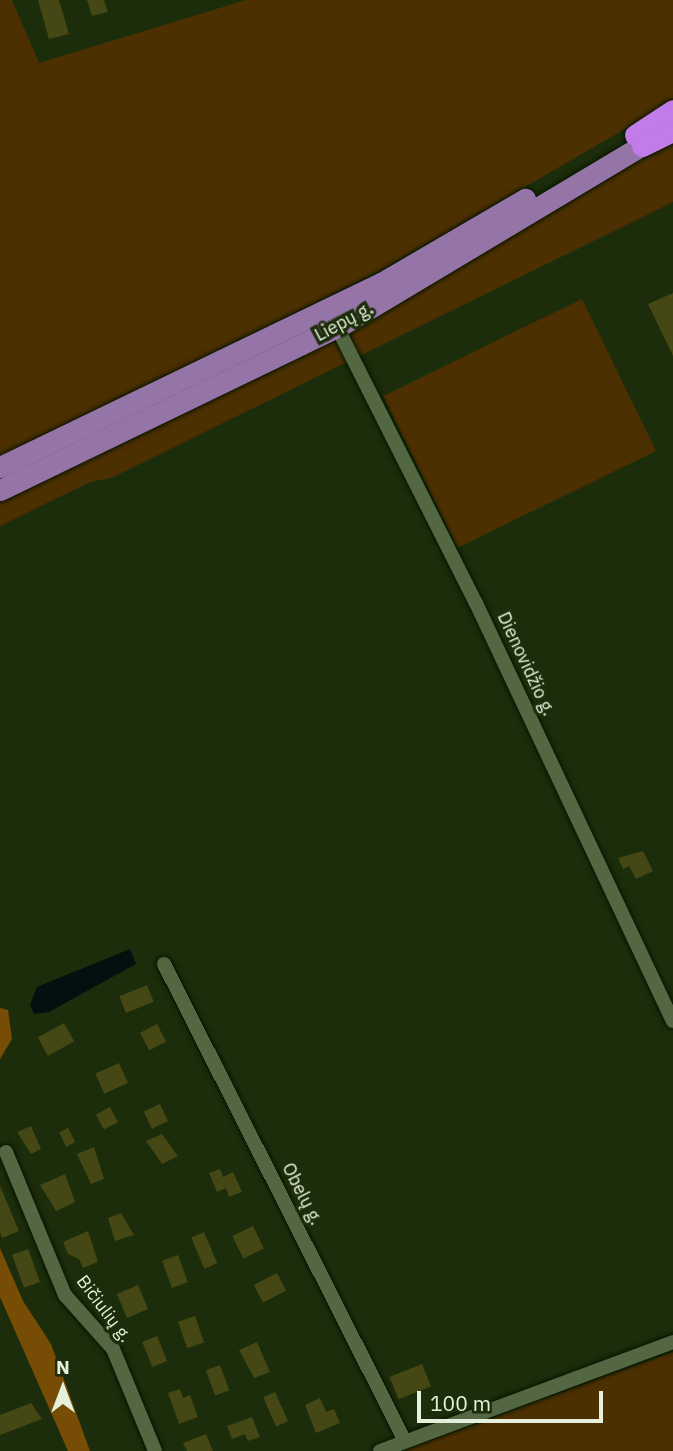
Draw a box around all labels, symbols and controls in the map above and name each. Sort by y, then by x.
street label: Liepų g. [311,298,377,346]
street label: Dienovidžio g. [492,609,560,719]
street label: Obelų g. [277,1159,327,1229]
street label: Bičiulių g. [72,1271,136,1347]
north arrow [28,1353,98,1423]
text: N [56,1355,70,1379]
scale bar [421,1378,606,1422]
text: 100 m [430,1389,491,1417]

